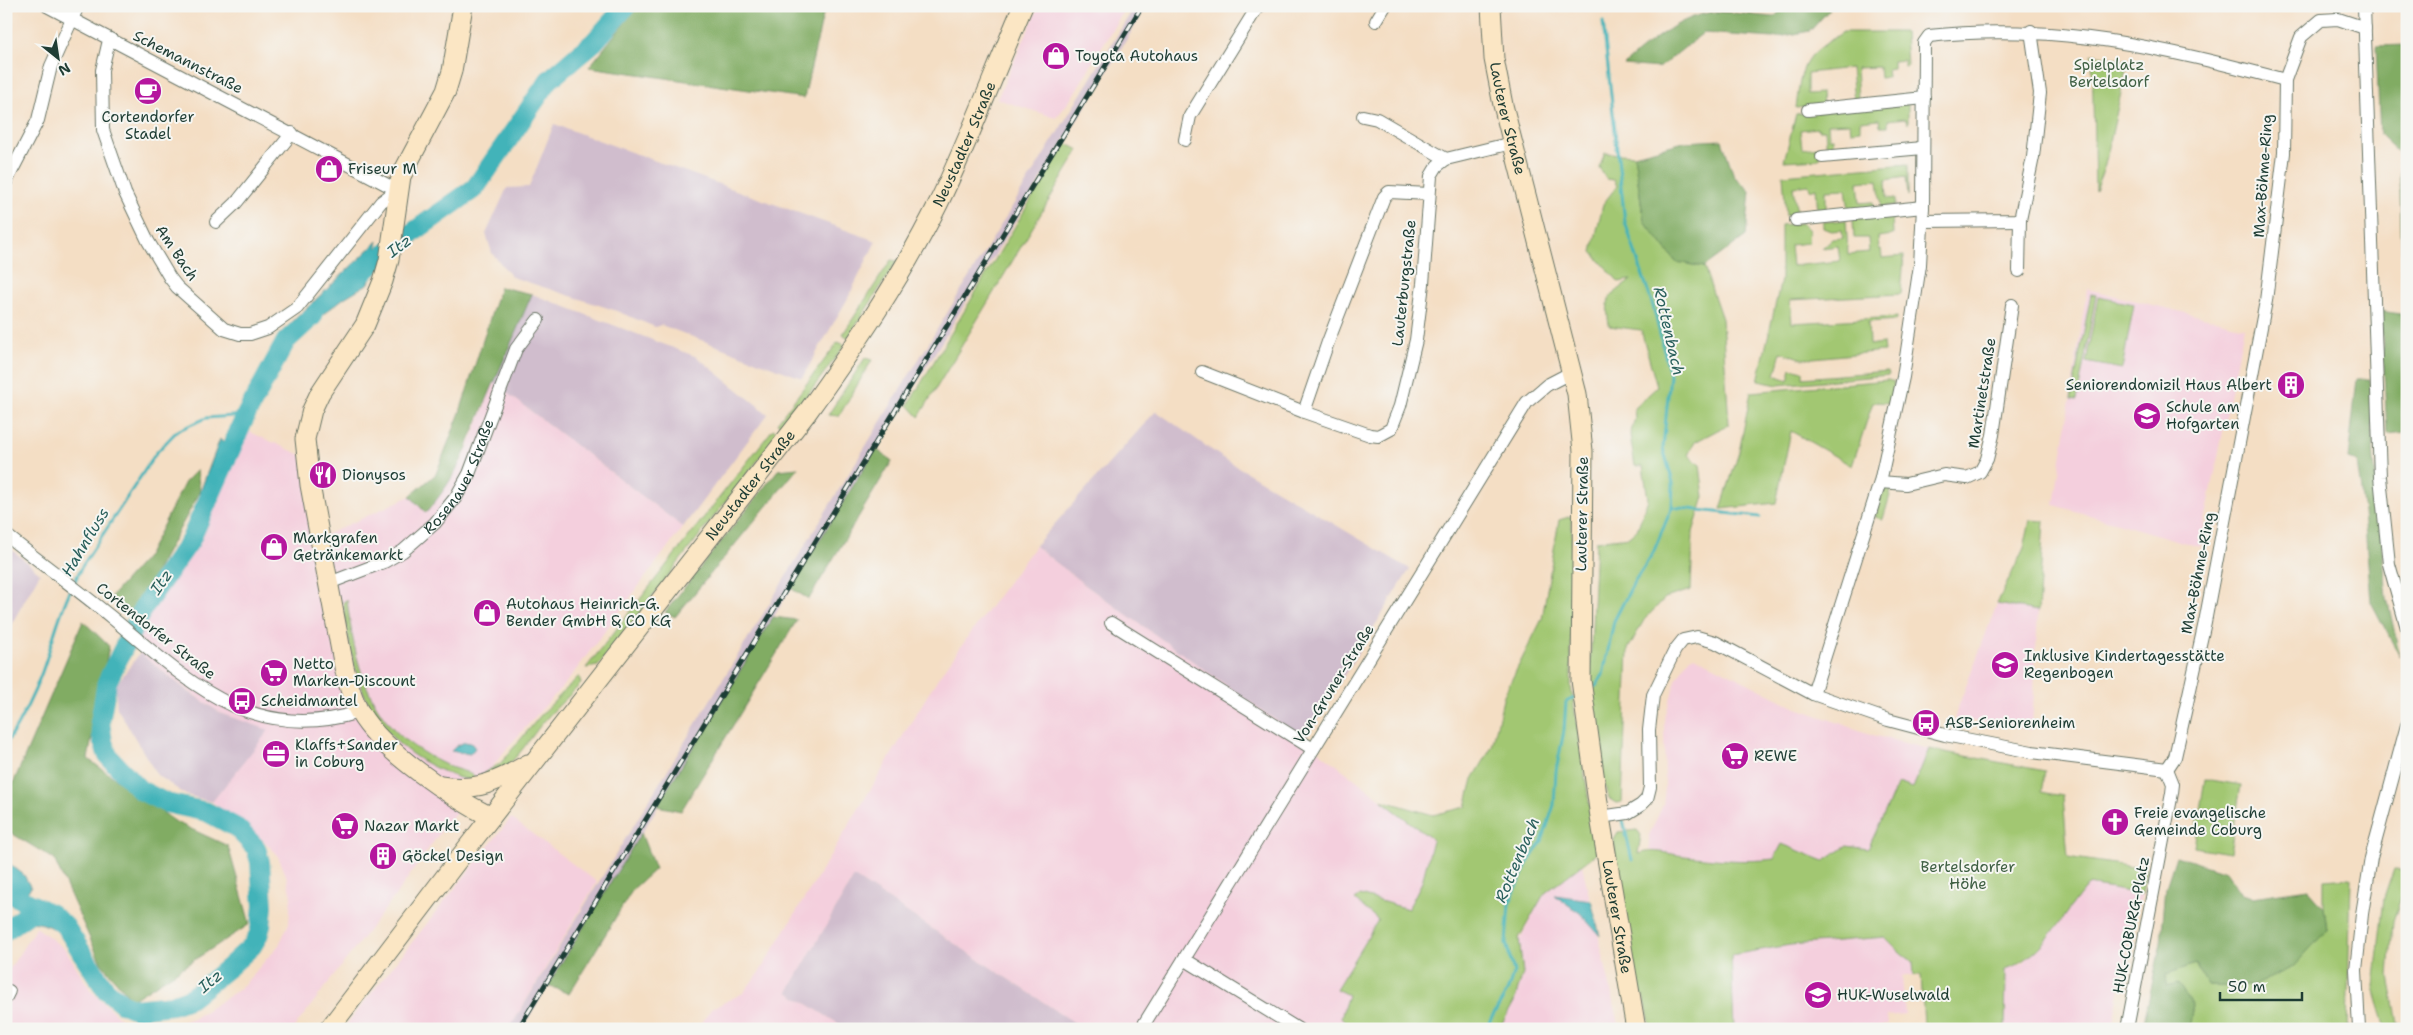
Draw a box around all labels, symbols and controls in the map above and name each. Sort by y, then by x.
street label: Schemannstraße [130,26,246,98]
north arrow [32,32,82,82]
shop icon: Toyota Autohaus [1041,41,1071,71]
place label: Toyota Autohaus [1075,46,1198,66]
park label: Spielplatz Bertelsdorf [2069,55,2150,92]
text: N [55,59,74,80]
street label: Lauterer Straße [1485,60,1530,177]
cafe icon: Cortendorfer Stadel [133,76,163,106]
street label: Neustadter Straße [928,78,1001,210]
place label: Cortendorfer Stadel [101,107,195,144]
street label: Max-Böhme-Ring [2249,114,2277,238]
shop icon: Friseur M [314,154,344,184]
place label: Friseur M [348,159,417,179]
street label: Lauterburgstraße [1387,219,1421,347]
street label: Am Bach [151,221,203,285]
water label: Itz [382,230,416,263]
water label: Rottenbach [1649,285,1689,377]
street label: Martinetstraße [1963,336,2001,450]
building icon: Seniorendomizil Haus Albert [2276,370,2306,400]
place label: Seniorendomizil Haus Albert [2066,375,2272,395]
place label: Schule am Hofgarten [2166,397,2240,434]
school or university icon: Schule am Hofgarten [2132,401,2162,431]
street label: Rosenauer Straße [419,416,499,539]
street label: Neustadter Straße [701,426,800,545]
street label: Lauterer Straße [1571,456,1593,572]
restaurant icon: Dionysos [308,460,338,490]
place label: Dionysos [342,465,406,485]
water label: Hahnfluss [56,504,114,580]
street label: Max-Böhme-Ring [2176,510,2220,636]
place label: Markgrafen Getränkemarkt [293,528,403,565]
shop icon: Markgrafen Getränkemarkt [259,532,289,562]
water label: Itz [144,565,177,599]
street label: Cortendorfer Straße [92,578,220,684]
place label: Autohaus Heinrich-G. Bender GmbH & CO KG [506,594,671,631]
shop icon: Autohaus Heinrich-G. Bender GmbH & CO KG [472,598,502,628]
street label: Von-Gruner-Straße [1289,620,1379,748]
place label: Inklusive Kindertagesstätte Regenbogen [2024,646,2225,683]
school or university icon: Inklusive Kindertagesstätte Regenbogen [1990,650,2020,680]
place label: Netto Marken-Discount [293,654,416,691]
supermarket icon: Netto Marken-Discount [259,658,289,688]
bus stop icon: Scheidmantel [227,686,257,716]
place label: Scheidmantel [261,691,358,711]
bus stop icon: ASB-Seniorenheim [1911,708,1941,738]
place label: ASB-Seniorenheim [1945,713,2075,733]
place label: Klaffs+Sander in Coburg [295,735,398,772]
office icon: Klaffs+Sander in Coburg [261,739,291,769]
supermarket icon: REWE [1720,741,1750,771]
place label: REWE [1754,746,1797,766]
place label: Freie evangelische Gemeinde Coburg [2134,803,2266,840]
church icon: Freie evangelische Gemeinde Coburg [2100,807,2130,837]
supermarket icon: Nazar Markt [330,811,360,841]
water label: Rottenbach [1490,814,1544,906]
place label: Nazar Markt [364,816,459,836]
building icon: Göckel Design [368,841,398,871]
place label: Göckel Design [402,846,503,866]
street label: HUK-COBURG-Platz [2108,855,2154,995]
park label: Bertelsdorfer Höhe [1921,857,2015,894]
street label: Lauterer Straße [1597,858,1636,975]
water label: Itz [193,965,227,998]
scale bar [2220,970,2303,1002]
text: 50 m [2228,977,2266,997]
school or university icon: HUK-Wuselwald [1803,980,1833,1010]
place label: HUK-Wuselwald [1837,985,1950,1005]

